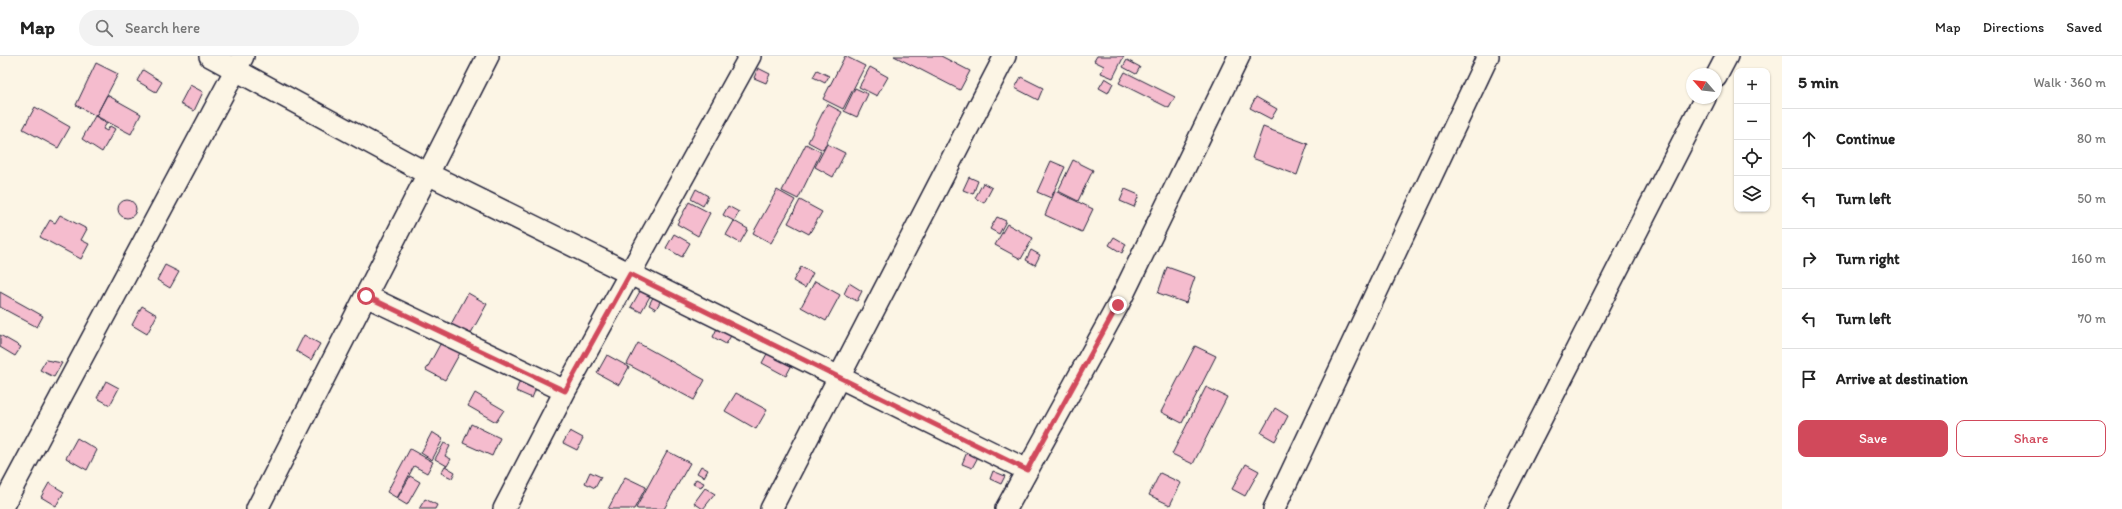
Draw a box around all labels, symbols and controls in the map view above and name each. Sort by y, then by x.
search box [79,10,359,46]
text: Map [20,16,55,39]
icon: search [93,17,115,39]
text: Search here [125,19,200,37]
text: Map [1935,19,1961,36]
text: Directions [1983,19,2044,36]
text: Saved [2066,19,2102,36]
north arrow [1686,68,1722,104]
map controls [1734,68,1770,212]
button: + [1734,68,1770,104]
text: 5 min [1798,72,1838,92]
text: Walk · 360 m [2033,75,2106,90]
button: − [1734,104,1770,140]
icon: ahead [1798,128,1820,150]
text: Continue [1836,130,1895,148]
text: 80 m [2077,131,2106,146]
button: locate [1734,140,1770,176]
button: layers [1734,176,1770,212]
icon: left [1798,188,1820,210]
text: Turn left [1836,190,1891,208]
text: 50 m [2077,191,2106,206]
icon: right [1798,248,1820,270]
text: Turn right [1836,250,1900,268]
text: 160 m [2071,251,2106,266]
route start [357,287,375,305]
route end [1109,296,1127,314]
icon: left [1798,308,1820,330]
text: Turn left [1836,310,1891,328]
text: 70 m [2078,311,2106,326]
icon: arrive [1798,368,1820,390]
text: Arrive at destination [1836,370,1968,388]
button: Save [1798,420,1948,457]
button: Share [1956,420,2106,457]

